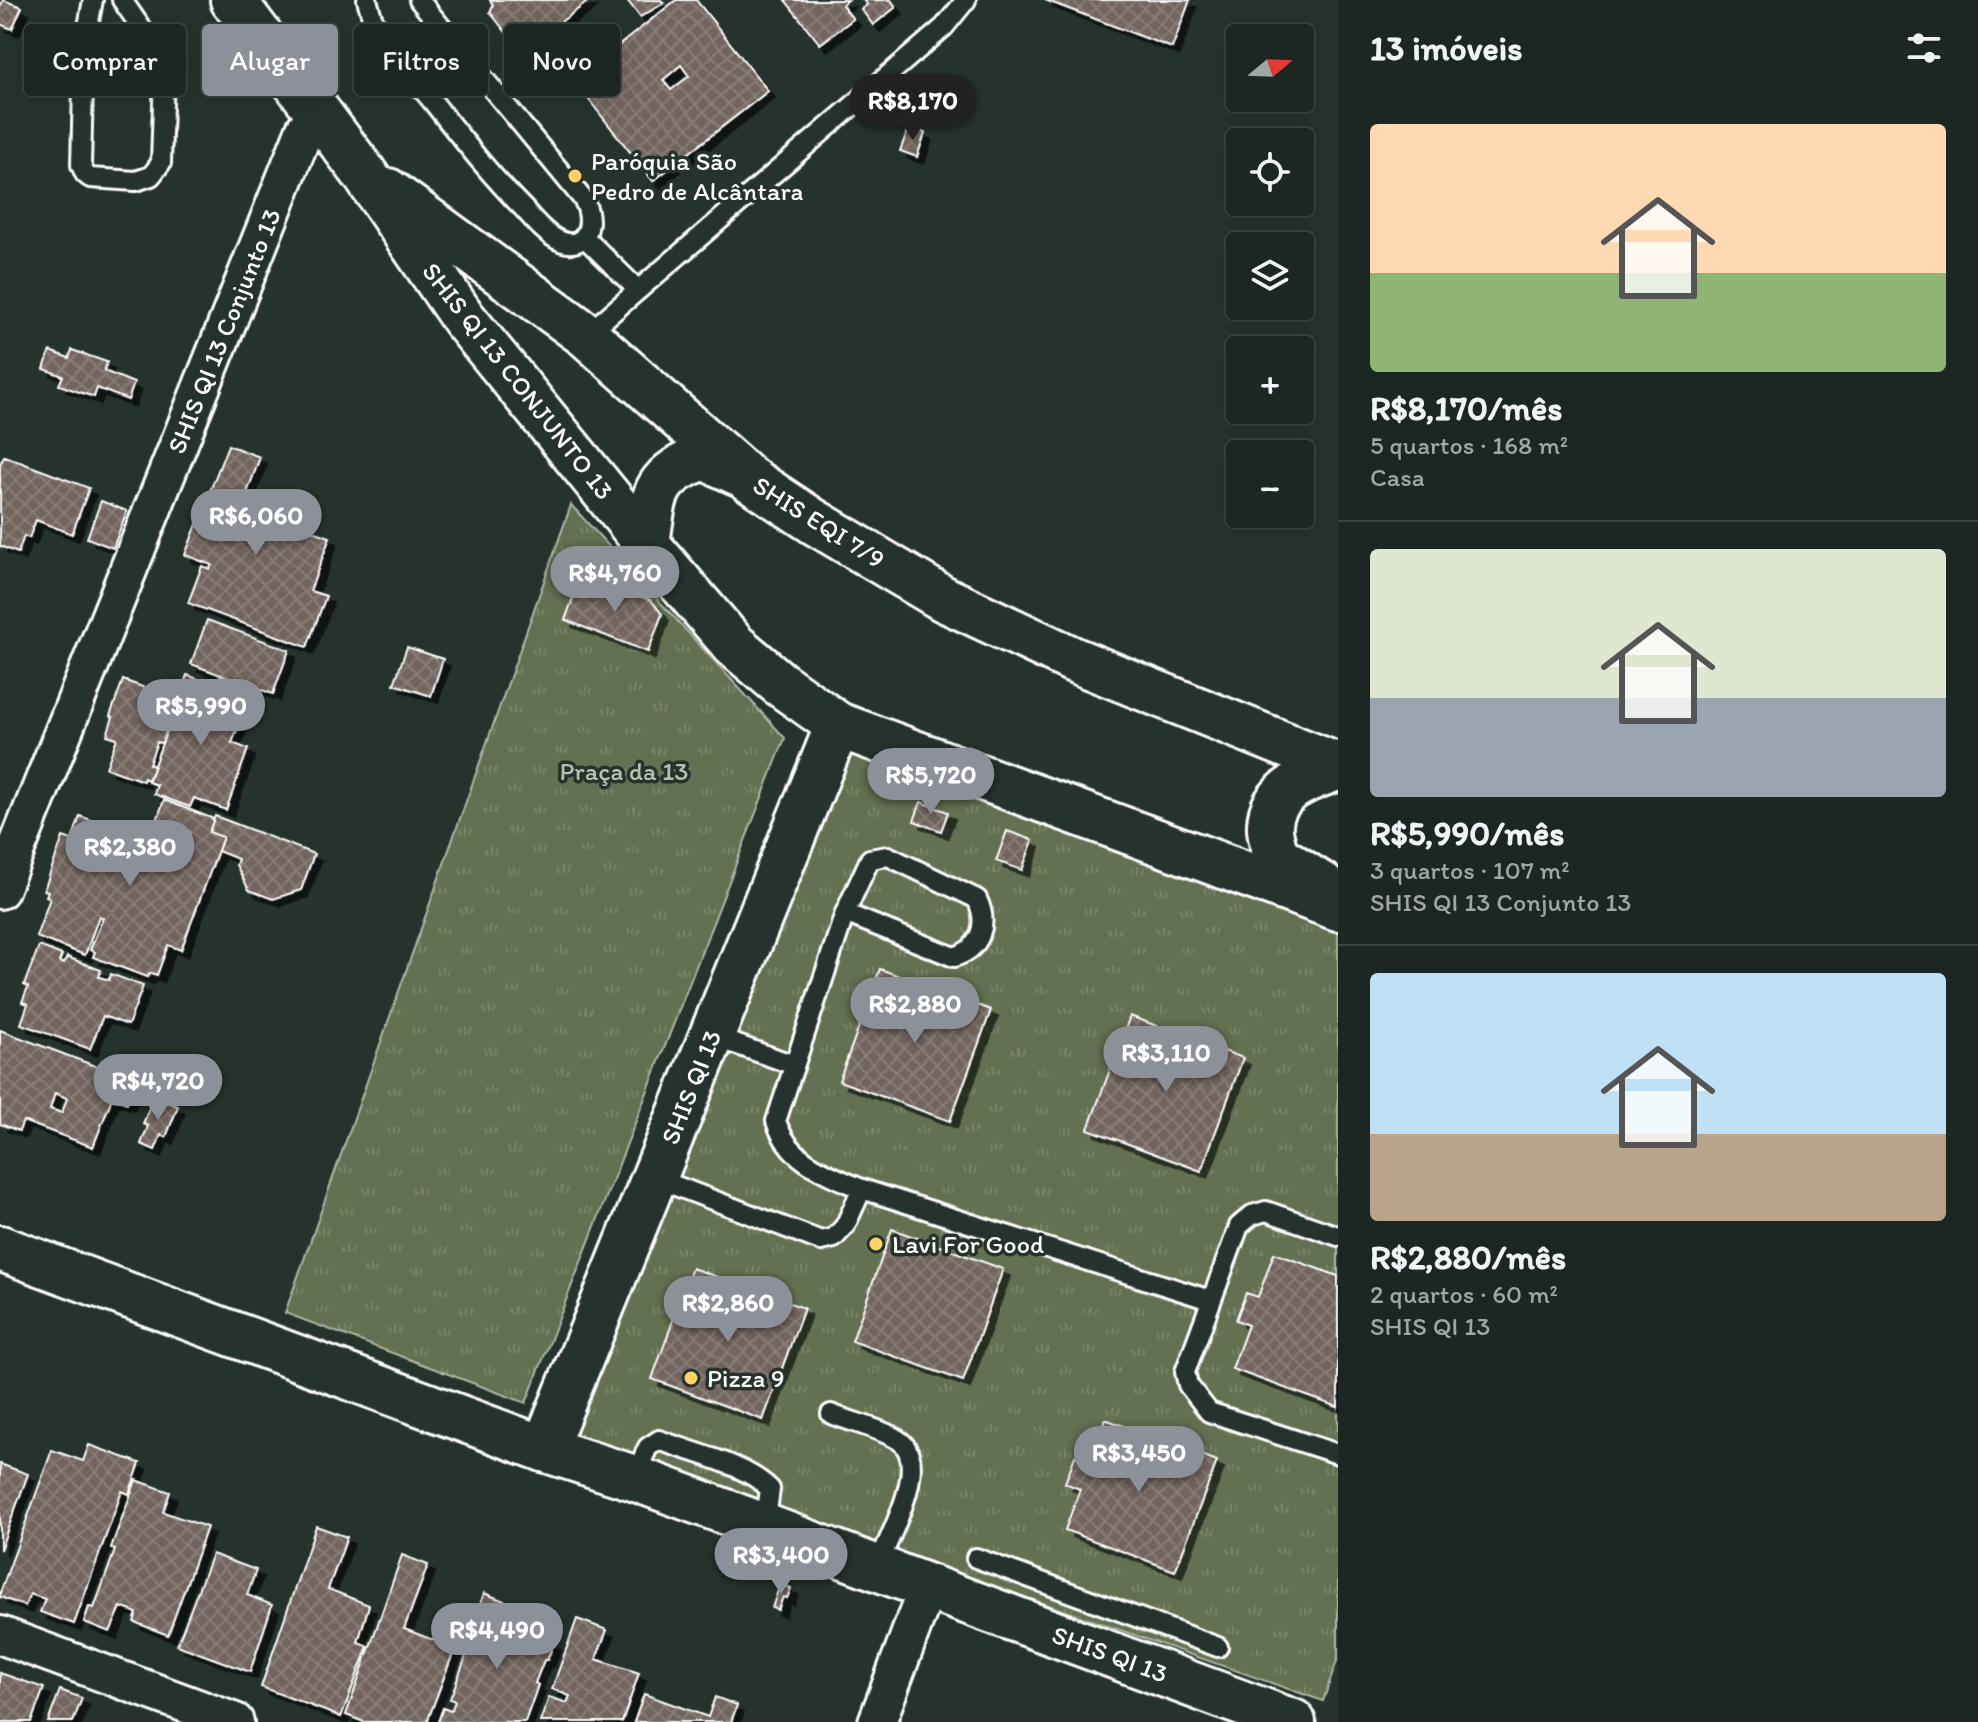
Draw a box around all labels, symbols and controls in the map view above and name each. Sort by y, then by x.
chip: Comprar [24,24,186,96]
chip: Alugar [202,24,338,96]
chip: Filtros [354,24,488,96]
chip: Novo [504,24,620,96]
north arrow [1226,24,1314,112]
map controls [1226,24,1314,528]
icon: filters [1902,26,1946,70]
text: 13 imóveis [1370,28,1523,69]
pin: R$8,170 [839,74,987,142]
text: R$8,170 [868,84,958,116]
button: locate [1226,128,1314,216]
place label: Paróquia São Pedro de Alcântara [591,145,803,207]
marker: Paróquia São Pedro de Alcântara [566,167,584,185]
icon: home [1586,176,1730,320]
street label: SHIS QI 13 Conjunto 13 [160,204,288,458]
button: layers [1226,232,1314,320]
street label: SHIS QI 13 CONJUNTO 13 [415,256,621,506]
button: + [1226,336,1314,424]
text: R$8,170/mês [1370,388,1562,429]
text: 5 quartos · 168 m² [1370,429,1568,461]
button: − [1226,440,1314,528]
text: Casa [1370,461,1425,493]
street label: SHIS EQI 7/9 [747,469,891,575]
pin: R$6,060 [182,489,330,557]
text: R$6,060 [209,499,303,531]
pin: R$4,760 [541,546,689,614]
text: R$4,760 [568,556,662,588]
icon: home [1586,601,1730,745]
pin: R$5,990 [127,679,275,747]
text: R$5,990 [155,689,247,721]
pin: R$5,720 [857,748,1005,816]
park label: Praça da 13 [559,755,689,787]
text: R$5,720 [885,758,977,790]
text: R$5,990/mês [1370,813,1564,854]
pin: R$2,380 [56,820,204,888]
text: R$2,380 [83,830,177,862]
text: 3 quartos · 107 m² [1370,854,1570,886]
text: SHIS QI 13 Conjunto 13 [1370,886,1631,918]
pin: R$2,880 [841,977,989,1045]
text: R$2,880 [868,987,962,1019]
street label: SHIS QI 13 [654,1025,728,1149]
icon: home [1586,1025,1730,1169]
pin: R$3,110 [1092,1026,1240,1094]
text: R$3,110 [1121,1036,1211,1068]
pin: R$4,720 [84,1054,232,1122]
text: R$4,720 [111,1064,205,1096]
place label: Lavi For Good [892,1228,1044,1260]
marker: Lavi For Good [867,1235,885,1253]
text: R$2,880/mês [1370,1237,1566,1278]
pin: R$2,860 [654,1276,802,1344]
text: 2 quartos · 60 m² [1370,1278,1558,1310]
text: R$2,860 [682,1286,774,1318]
text: SHIS QI 13 [1370,1310,1490,1342]
place label: Pizza 9 [707,1362,785,1394]
marker: Pizza 9 [682,1369,700,1387]
pin: R$3,450 [1065,1426,1213,1494]
text: R$3,450 [1092,1436,1186,1468]
pin: R$3,400 [707,1528,855,1596]
text: R$3,400 [733,1538,829,1570]
pin: R$4,490 [423,1603,571,1671]
text: R$4,490 [449,1613,545,1645]
street label: SHIS QI 13 [1048,1618,1172,1690]

